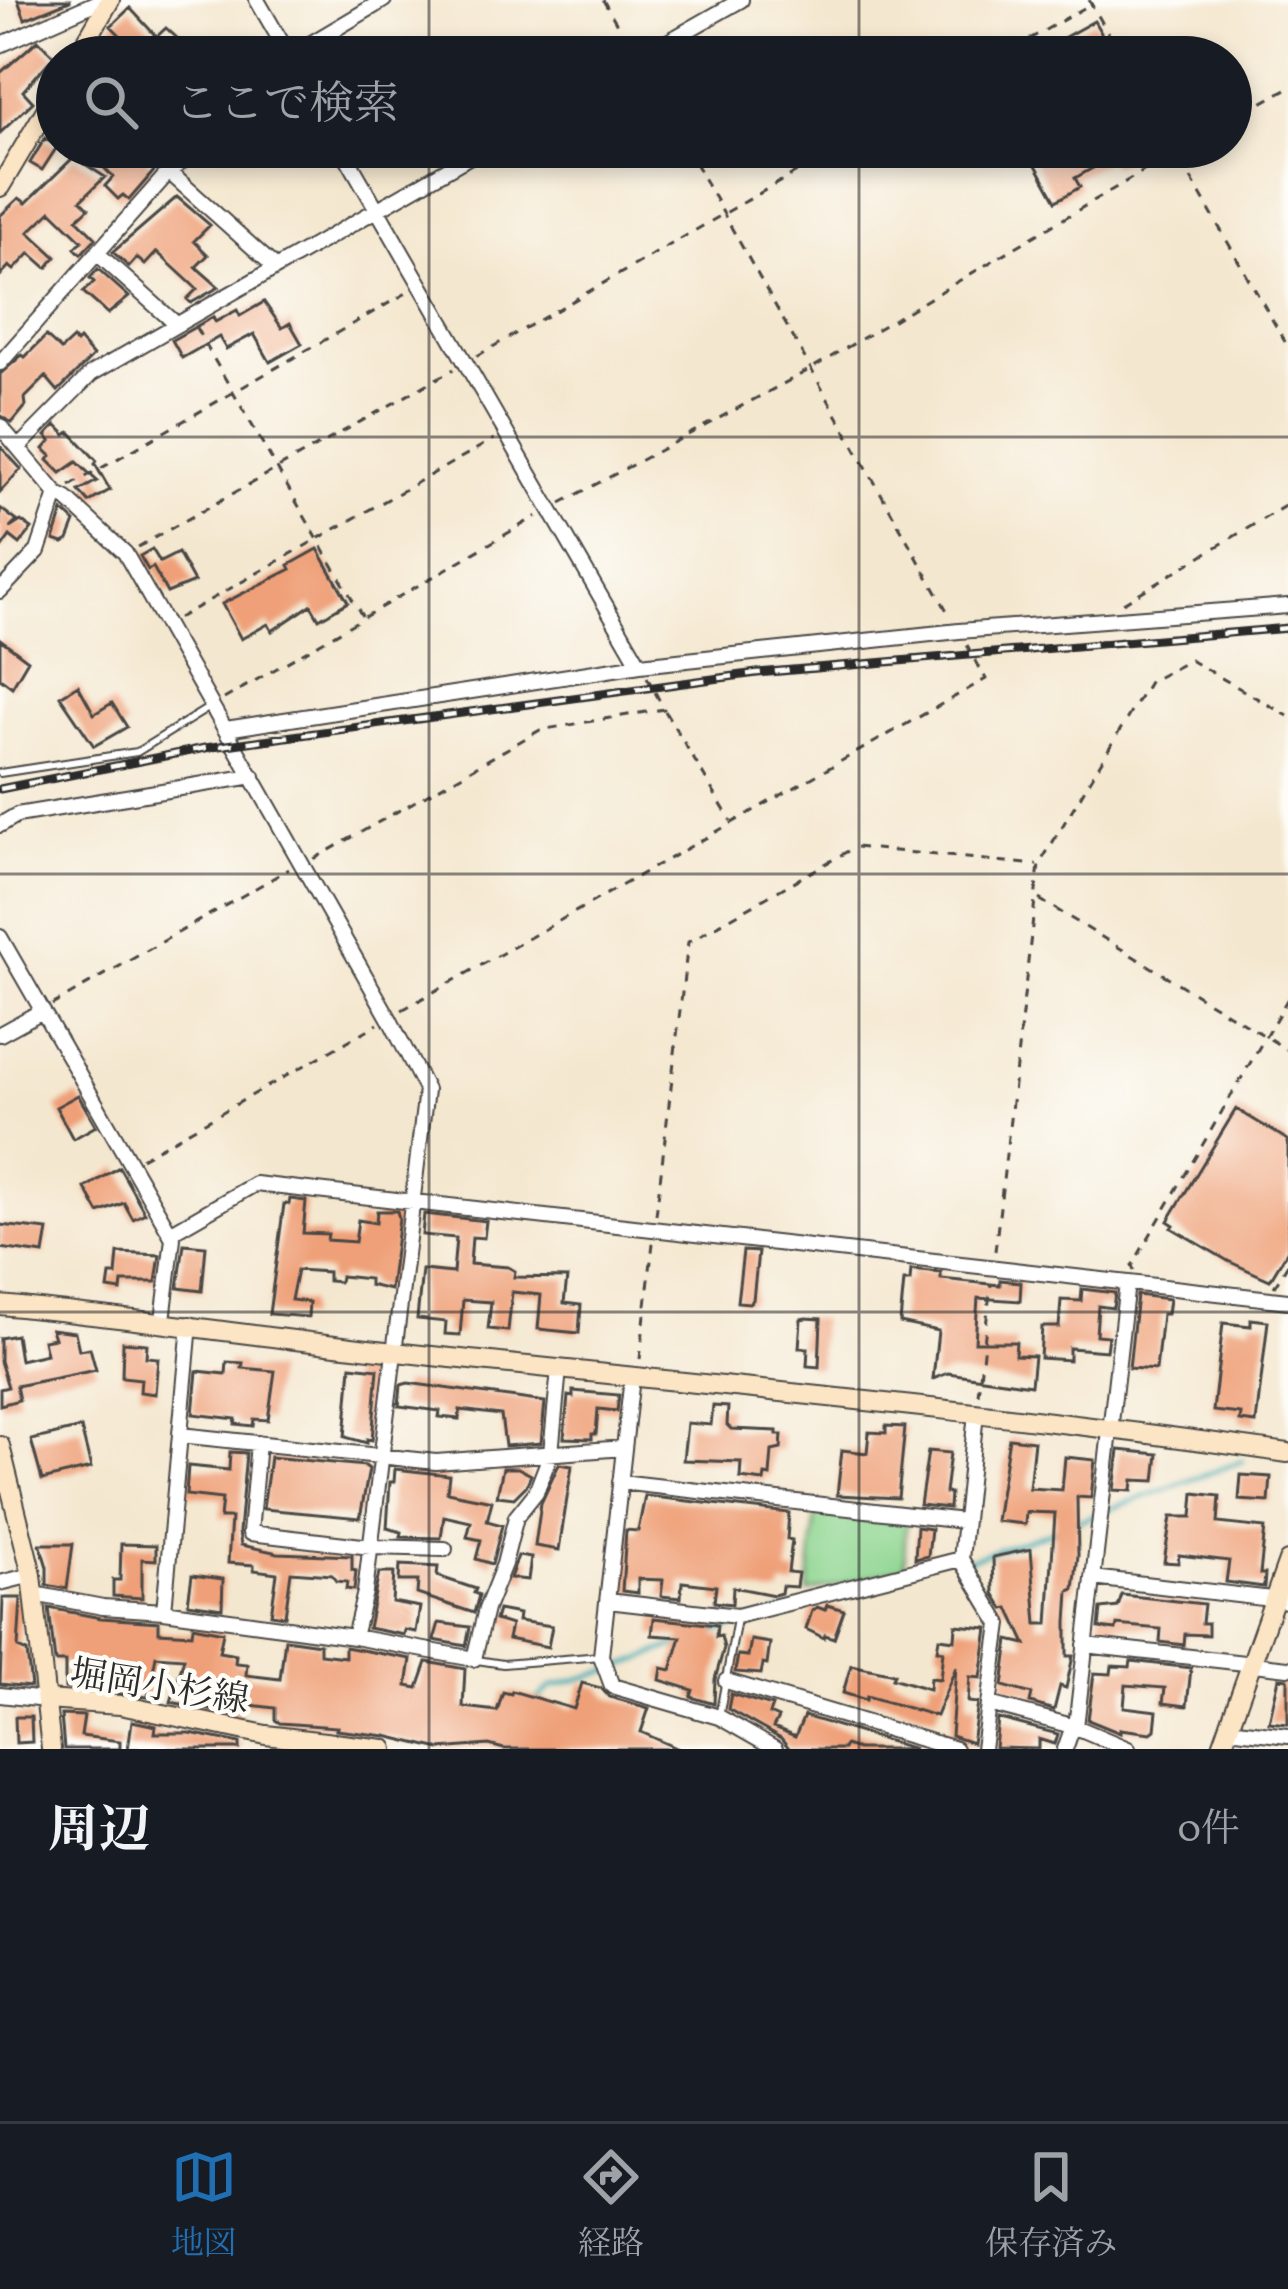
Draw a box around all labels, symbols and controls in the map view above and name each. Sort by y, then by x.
search box [36,36,1252,168]
icon: search [78,69,144,135]
text: ここで検索 [174,75,399,138]
street label: 堀岡小杉線 [67,1650,252,1728]
text: 周辺 [48,1797,150,1868]
text: 0件 [1178,1804,1240,1858]
tab: 地図 [171,2144,237,2269]
tab: 経路 [578,2144,644,2269]
tab: 保存済み [985,2144,1117,2269]

